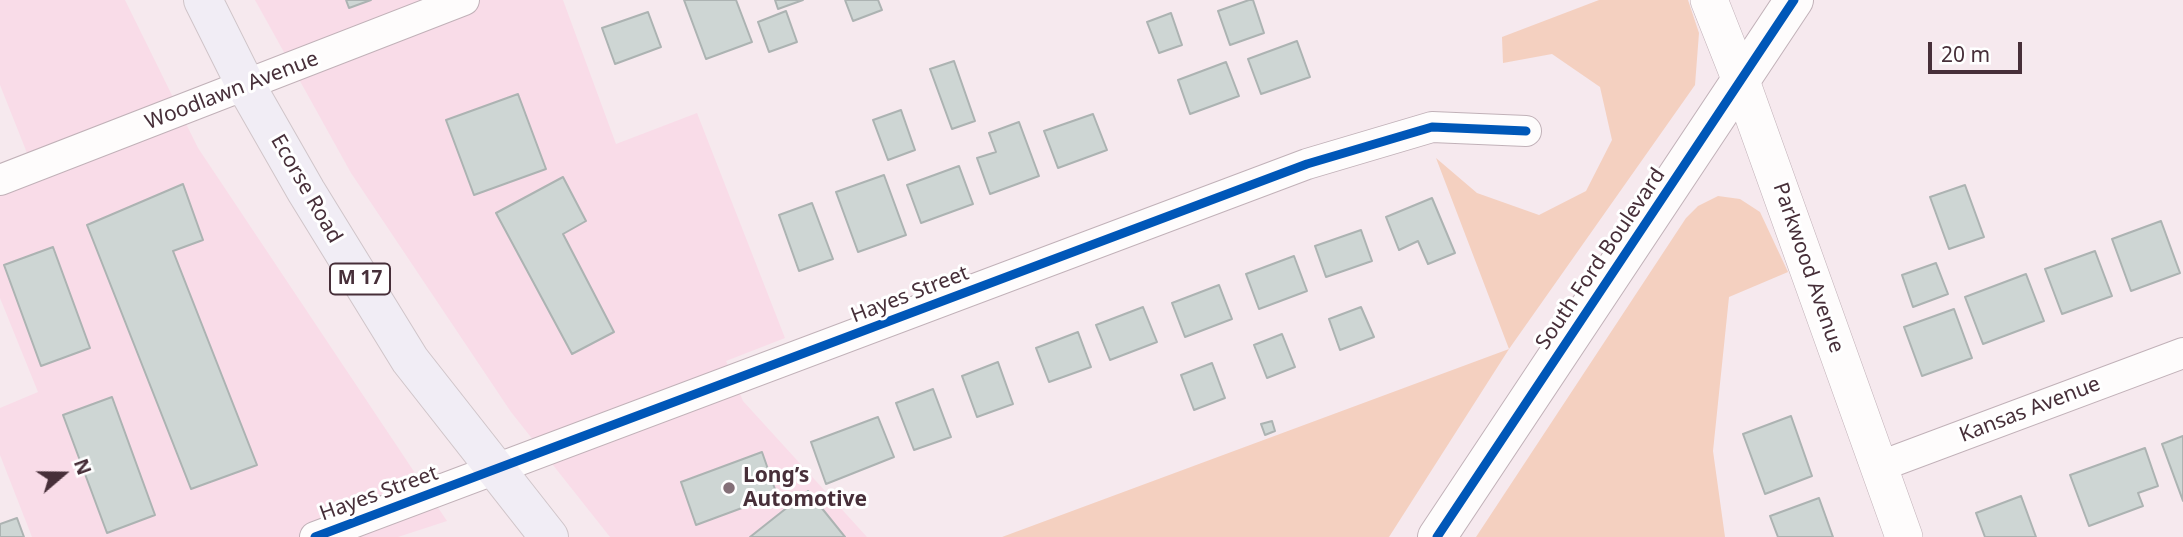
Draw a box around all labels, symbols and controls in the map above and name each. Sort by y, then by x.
scale bar [1931,28,2025,72]
text: 20 m [1941,40,1990,68]
street label: Woodlawn Avenue [142,46,322,136]
street label: Ecorse Road [265,130,347,248]
street label: South Ford Boulevard [1531,164,1671,354]
street label: Parkwood Avenue [1767,180,1849,356]
street label: Hayes Street [848,261,972,329]
road number: M 17 [330,264,390,294]
street label: Kansas Avenue [1956,372,2104,448]
north arrow [28,439,98,509]
text: N [68,455,98,479]
street label: Hayes Street [316,461,442,527]
place label: Long’s Automotive [743,463,867,513]
marker: Long’s Automotive [721,480,737,496]

